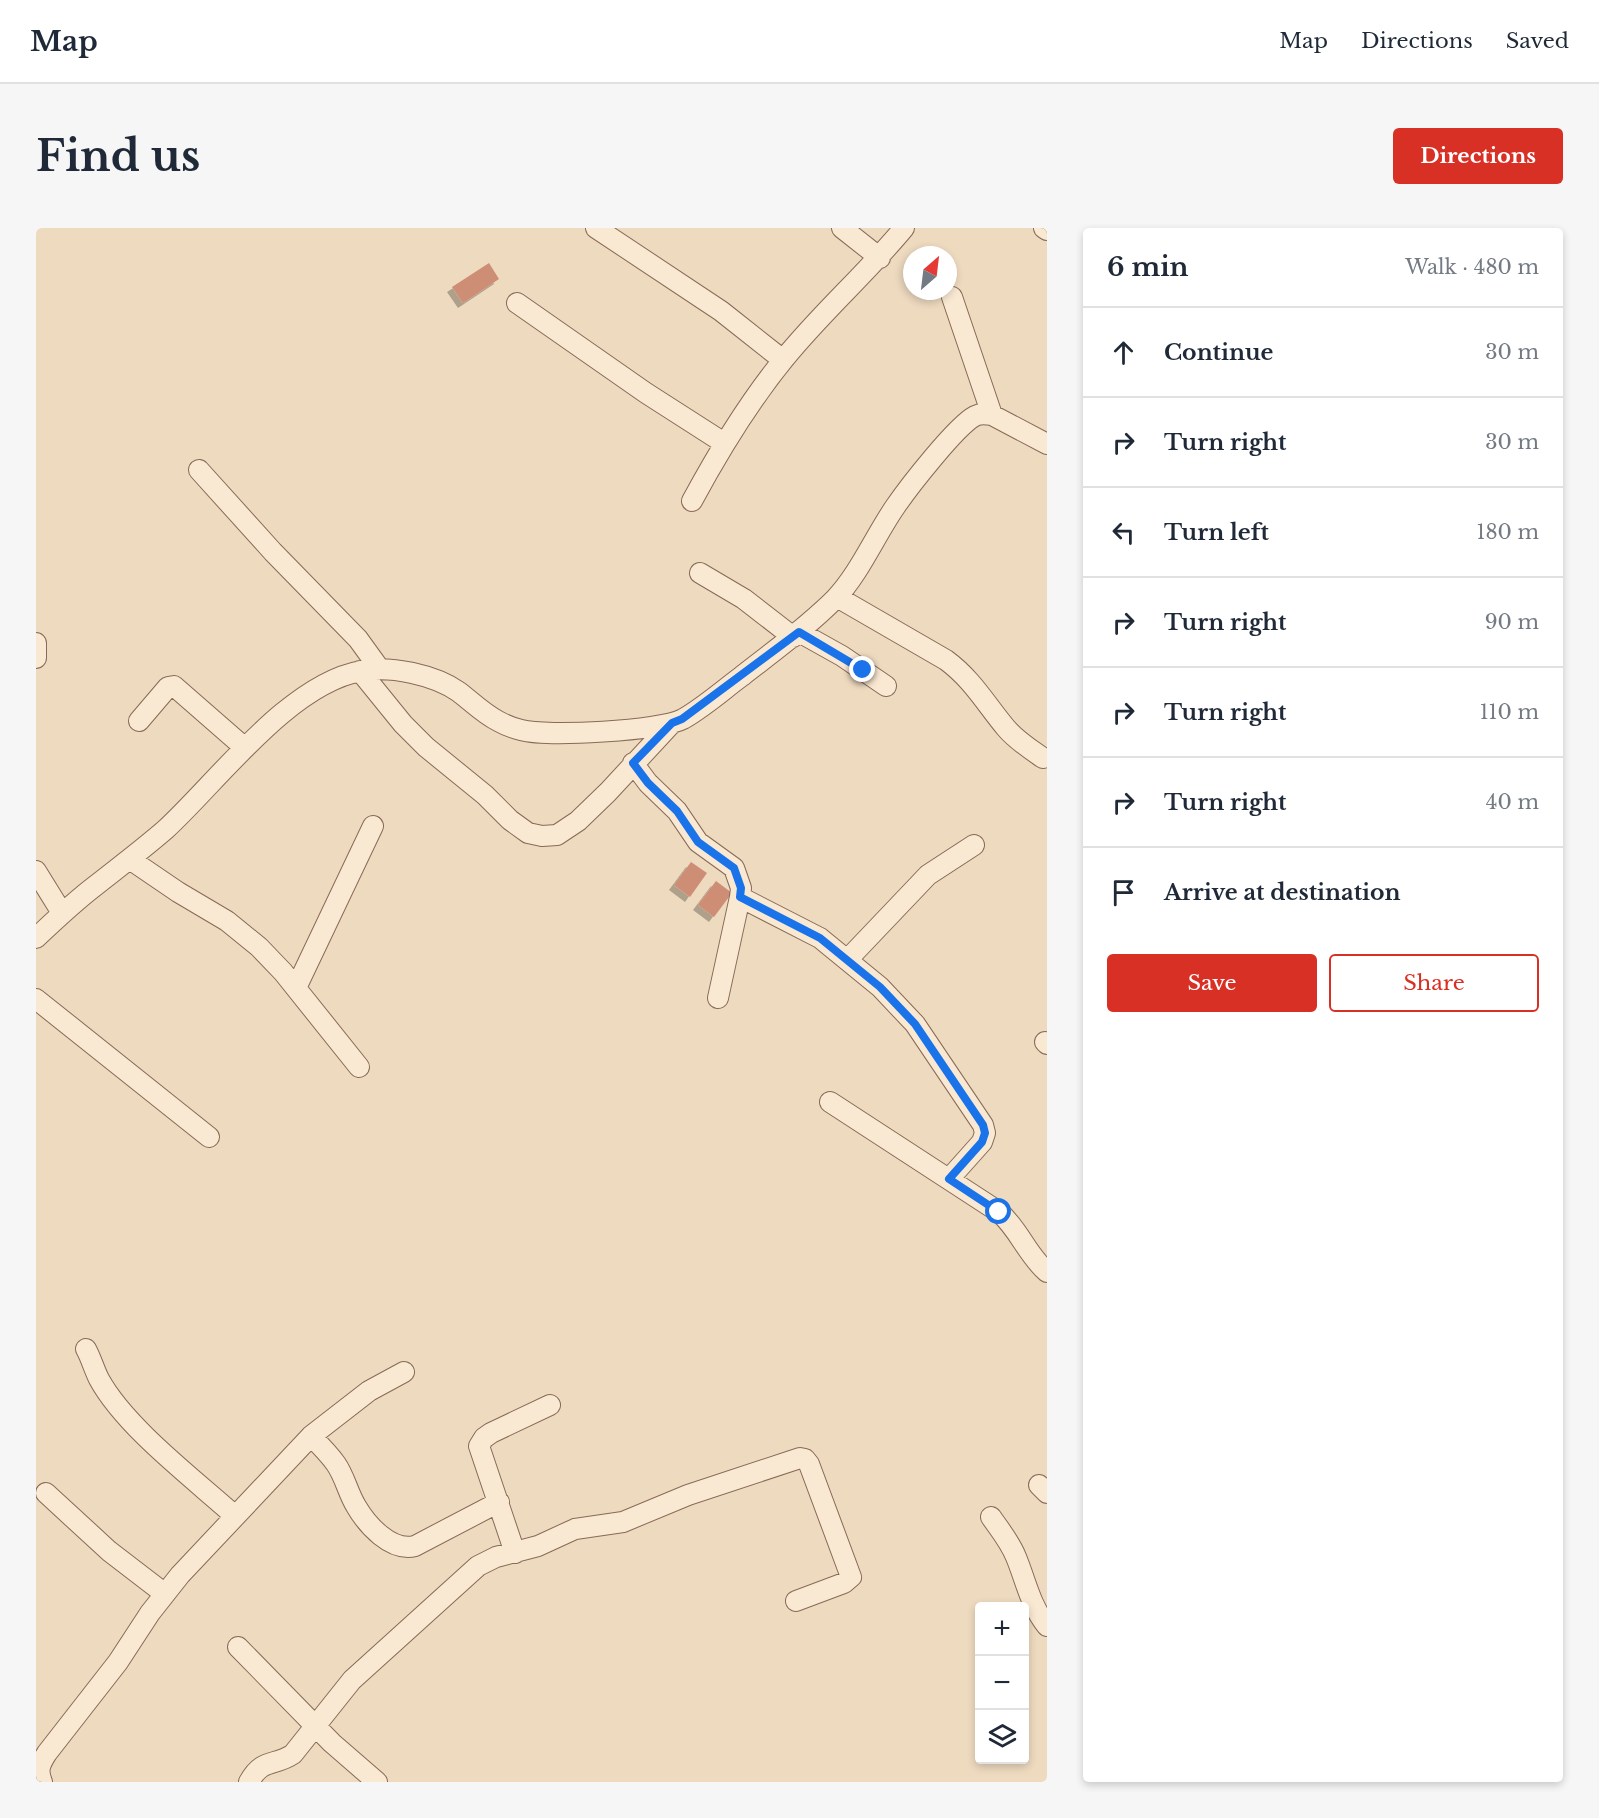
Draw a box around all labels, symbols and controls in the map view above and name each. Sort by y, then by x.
text: Map [30,24,98,59]
text: Map [1279,28,1328,54]
text: Directions [1361,28,1473,54]
text: Saved [1506,28,1569,54]
button: Directions [1393,128,1563,184]
text: Find us [36,130,200,182]
north arrow [903,246,957,300]
text: 6 min [1107,251,1188,283]
text: Walk · 480 m [1405,255,1539,279]
icon: ahead [1107,336,1140,369]
text: Continue [1164,339,1273,366]
text: 30 m [1485,340,1539,364]
icon: right [1107,426,1140,459]
text: Turn right [1164,429,1286,456]
text: 30 m [1485,430,1539,454]
icon: left [1107,516,1140,549]
text: Turn left [1164,519,1269,546]
text: 180 m [1476,520,1539,544]
icon: right [1107,606,1140,639]
text: Turn right [1164,609,1286,636]
text: 90 m [1485,610,1539,634]
route end [849,656,875,682]
icon: right [1107,696,1140,729]
text: Turn right [1164,699,1286,726]
text: 110 m [1480,700,1539,724]
icon: right [1107,786,1140,819]
text: Turn right [1164,789,1286,816]
text: 40 m [1486,790,1539,814]
icon: arrive [1107,876,1140,909]
text: Arrive at destination [1164,879,1401,906]
button: Save [1107,954,1317,1012]
button: Share [1329,954,1539,1012]
route start [985,1198,1011,1224]
map controls [975,1602,1029,1764]
button: + [975,1602,1029,1656]
button: − [975,1656,1029,1710]
button: layers [975,1710,1029,1764]

